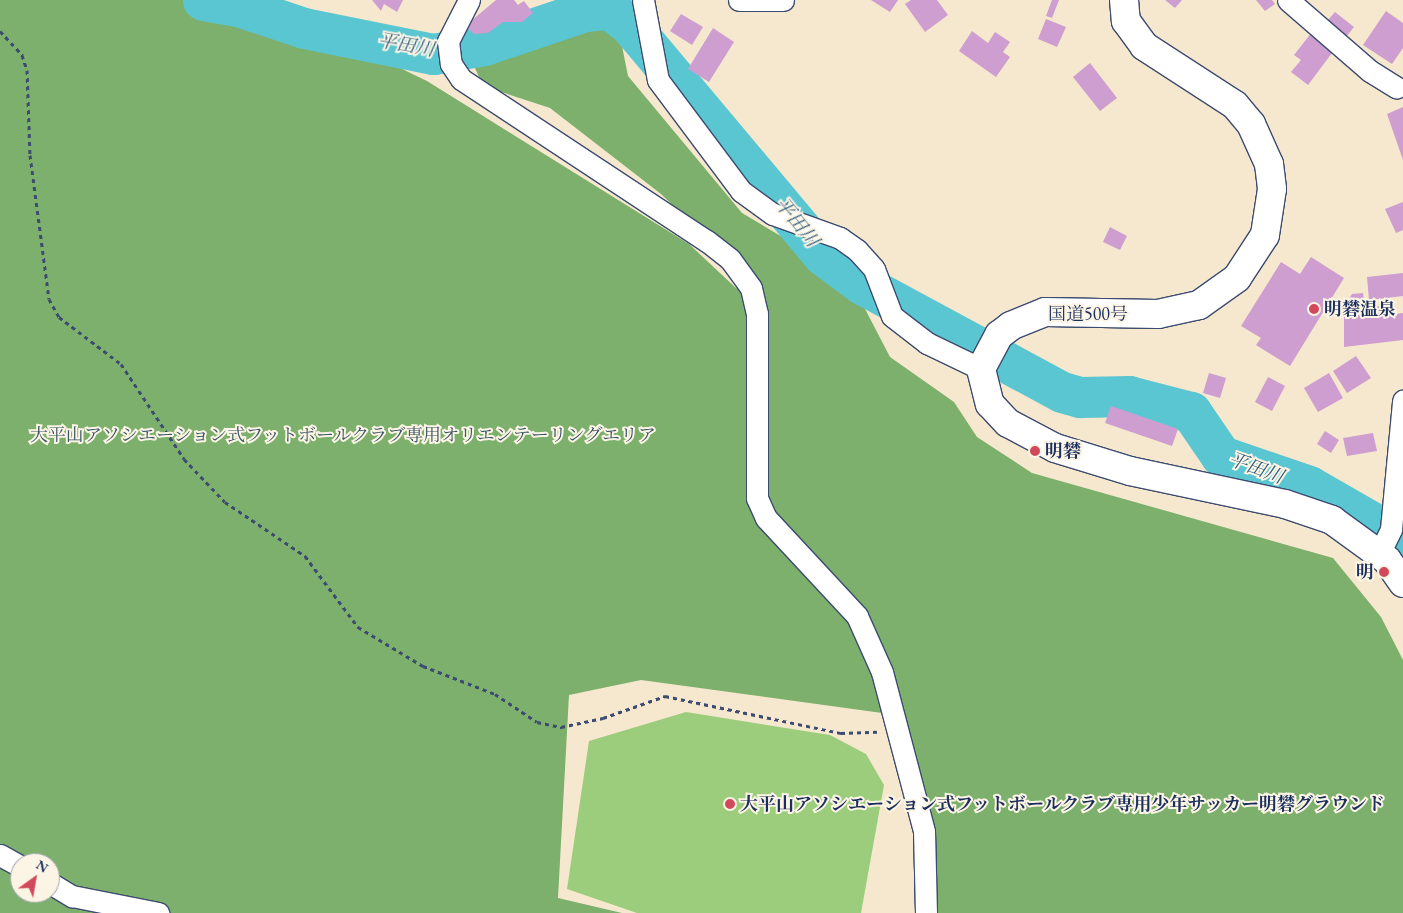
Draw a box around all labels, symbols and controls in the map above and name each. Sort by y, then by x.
water label: 平田川 [376,29,436,61]
water label: 平田川 [770,193,824,251]
place label: 明礬温泉 [1324,298,1396,320]
street label: 国道500号 [1048,303,1128,325]
marker: 明礬温泉 [1308,303,1320,315]
park label: 大平山アソシエーション式フットボールクラブ専用オリエンテーリングエリア [28,424,658,446]
place label: 明礬 [1045,440,1081,462]
marker: 明礬 [1029,445,1041,457]
water label: 平田川 [1225,448,1287,488]
place label: 明 [1356,561,1374,583]
marker: 明 [1378,566,1390,578]
place label: 大平山アソシエーション式フットボールクラブ専用少年サッカー明礬グラウンド [740,793,1388,815]
marker: 大平山アソシエーション式フットボールクラブ専用少年サッカー明礬グラウンド [724,798,736,810]
north arrow [10,853,60,903]
text: N [33,855,52,877]

